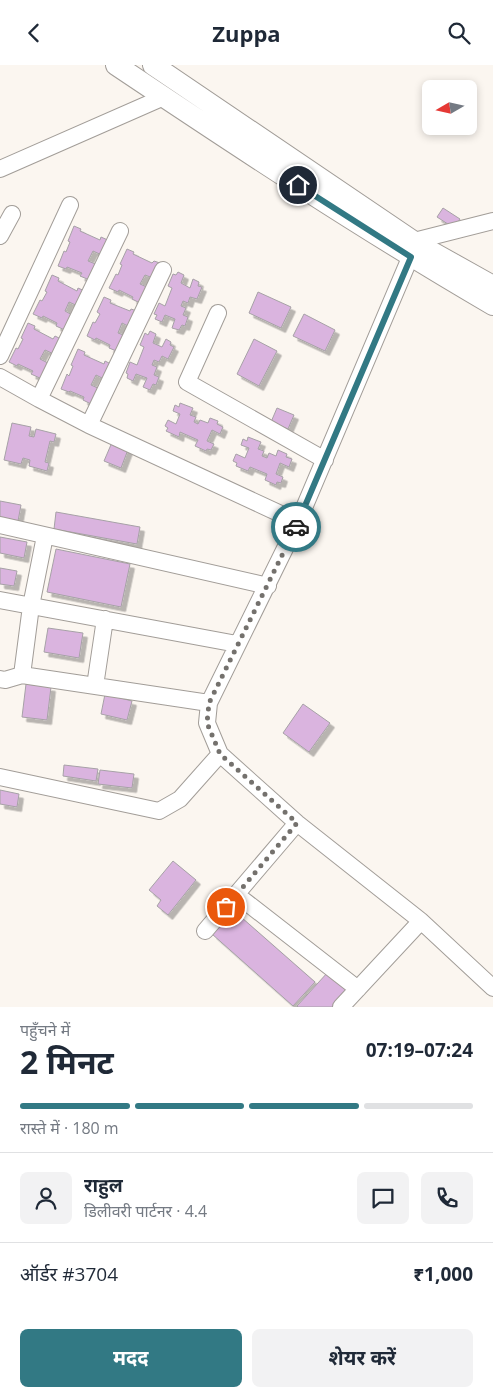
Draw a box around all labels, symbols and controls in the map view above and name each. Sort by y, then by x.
text: Zuppa [212,18,281,48]
icon: back [20,19,48,47]
icon: search [445,19,473,47]
north arrow [422,80,478,135]
map controls [422,80,477,135]
pin [277,164,319,206]
icon: home [284,171,312,199]
courier [271,502,321,552]
icon: car [282,513,310,541]
pin [205,886,247,928]
icon: bag [212,893,240,921]
text: पहुँचने में [20,1019,70,1041]
text: 07:19–07:24 [366,1037,473,1063]
text: 2 मिनट [20,1040,114,1083]
text: रास्ते में · 180 m [20,1117,119,1139]
button: person [20,1172,72,1224]
text: राहुल [84,1172,123,1198]
button: chat [357,1172,409,1224]
button: phone [421,1172,473,1224]
text: डिलीवरी पार्टनर · 4.4 [84,1200,207,1222]
text: ऑर्डर #3704 [20,1261,118,1287]
text: ₹1,000 [413,1261,473,1287]
button: मदद [20,1329,242,1387]
button: शेयर करें [252,1329,473,1387]

